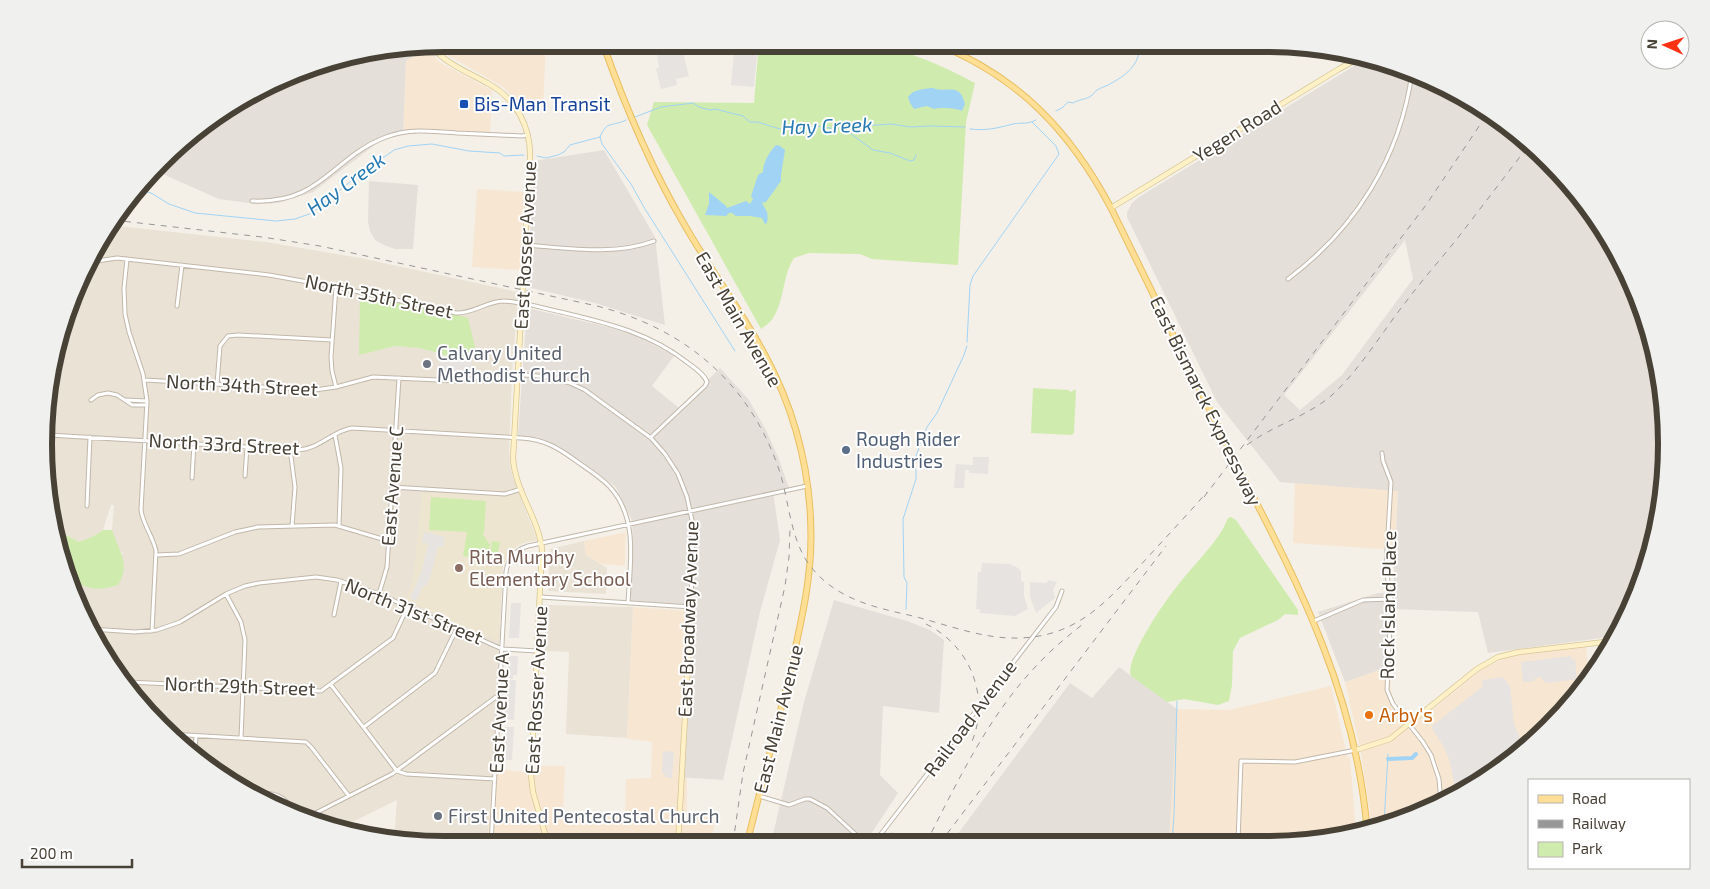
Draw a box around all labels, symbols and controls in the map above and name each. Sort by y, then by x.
north arrow [1640,20,1690,70]
text: N [1643,39,1660,50]
place label: Bis-Man Transit [474,92,611,115]
street label: Yegen Road [1188,94,1285,167]
marker: Bis-Man Transit [458,98,470,110]
water label: Hay Creek [781,111,873,140]
water label: Hay Creek [302,147,390,220]
street label: East Rosser Avenue [509,160,540,330]
street label: East Main Avenue [691,247,788,391]
street label: North 35th Street [303,269,455,322]
street label: East Bismarck Expressway [1146,292,1267,509]
place label: Calvary United Methodist Church [437,341,590,386]
marker: Calvary United Methodist Church [421,358,433,370]
street label: North 34th Street [166,369,318,400]
street label: East Avenue C [376,425,407,547]
place label: Rough Rider Industries [856,427,961,472]
street label: North 33rd Street [148,428,300,459]
marker: Rough Rider Industries [840,444,852,456]
street label: East Broadway Avenue [673,520,702,718]
street label: Rock Island Place [1375,530,1400,680]
place label: Rita Murphy Elementary School [469,545,631,590]
marker: Rita Murphy Elementary School [453,562,465,574]
street label: North 31st Street [342,572,486,649]
street label: East Rosser Avenue [520,605,551,775]
street label: East Main Avenue [748,642,807,796]
street label: East Avenue A [484,652,513,774]
street label: Railroad Avenue [918,655,1021,780]
street label: North 29th Street [164,671,316,700]
place label: Arby's [1379,703,1433,726]
marker: Arby's [1363,709,1375,721]
legend [1528,779,1690,869]
text: Road [1572,789,1607,807]
place label: First United Pentecostal Church [448,804,720,827]
marker: First United Pentecostal Church [432,810,444,822]
text: Railway [1572,814,1626,832]
scale bar [22,836,132,868]
text: Park [1572,839,1603,857]
text: 200 m [30,844,73,862]

